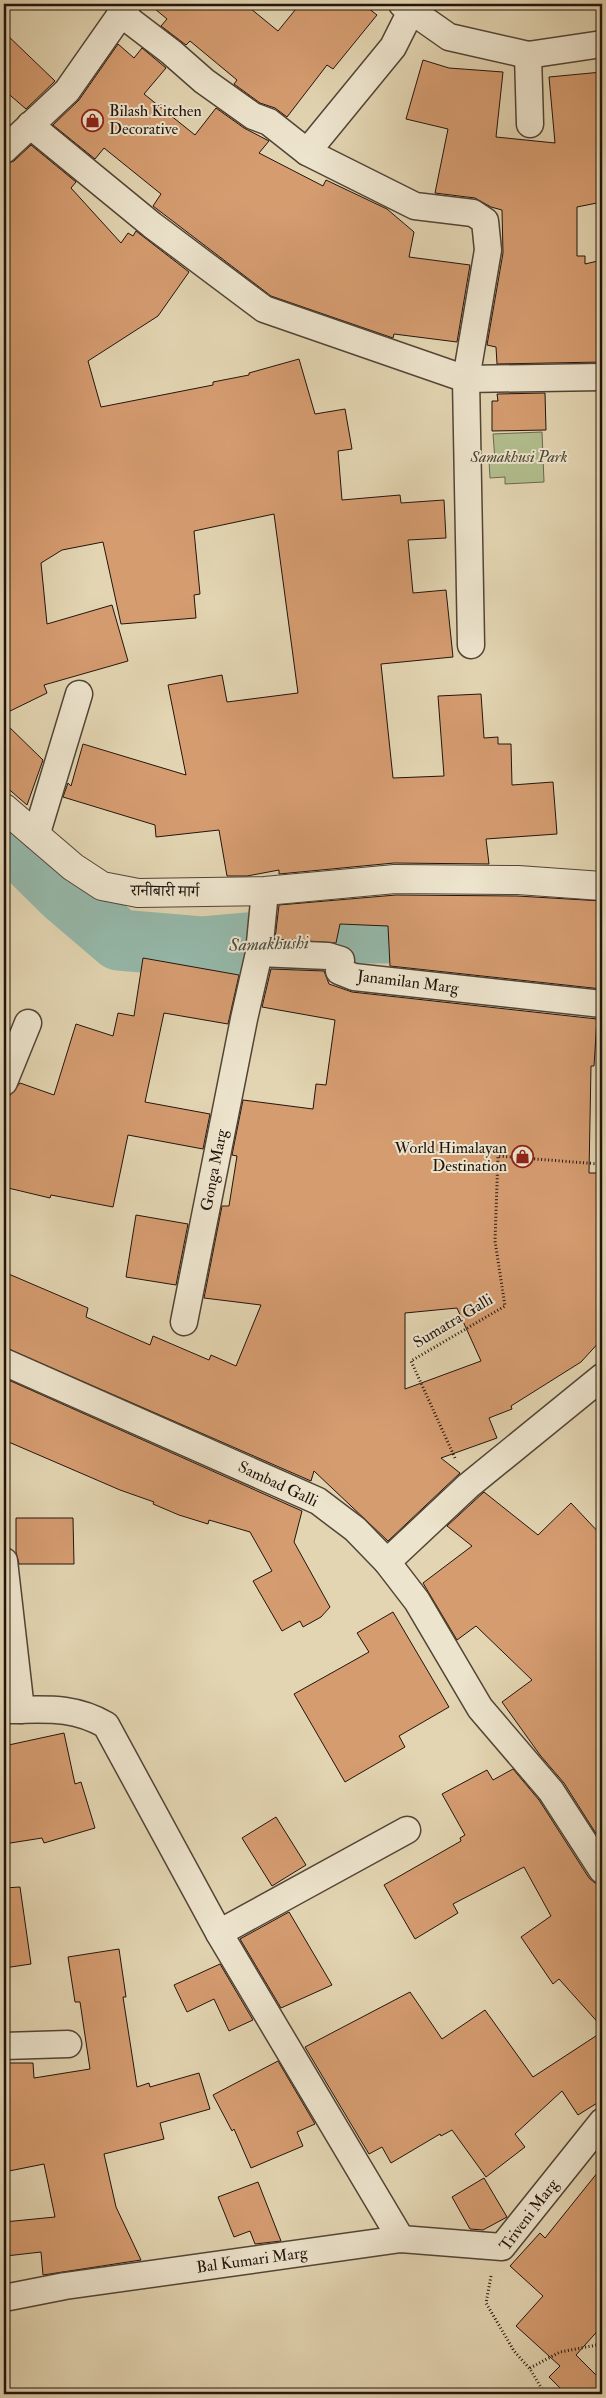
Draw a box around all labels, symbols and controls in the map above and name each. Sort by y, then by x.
place label: Bilash Kitchen Decorative [109,101,202,139]
shop icon: Bilash Kitchen Decorative [81,108,105,132]
park label: Samakhusi Park [470,447,568,467]
street label: रानीबारी मार्ग [130,880,201,902]
water label: Samakhushi [228,931,310,957]
street label: Janamilan Marg [355,966,461,999]
street label: Gonga Marg [196,1126,232,1213]
place label: World Himalayan Destination [394,1138,507,1176]
shop icon: World Himalayan Destination [511,1145,535,1169]
street label: Sumatra Galli [409,1289,497,1353]
street label: Sambad Galli [235,1457,321,1511]
street label: Triveni Marg [495,2174,563,2255]
street label: Bal Kumari Marg [195,2242,310,2278]

